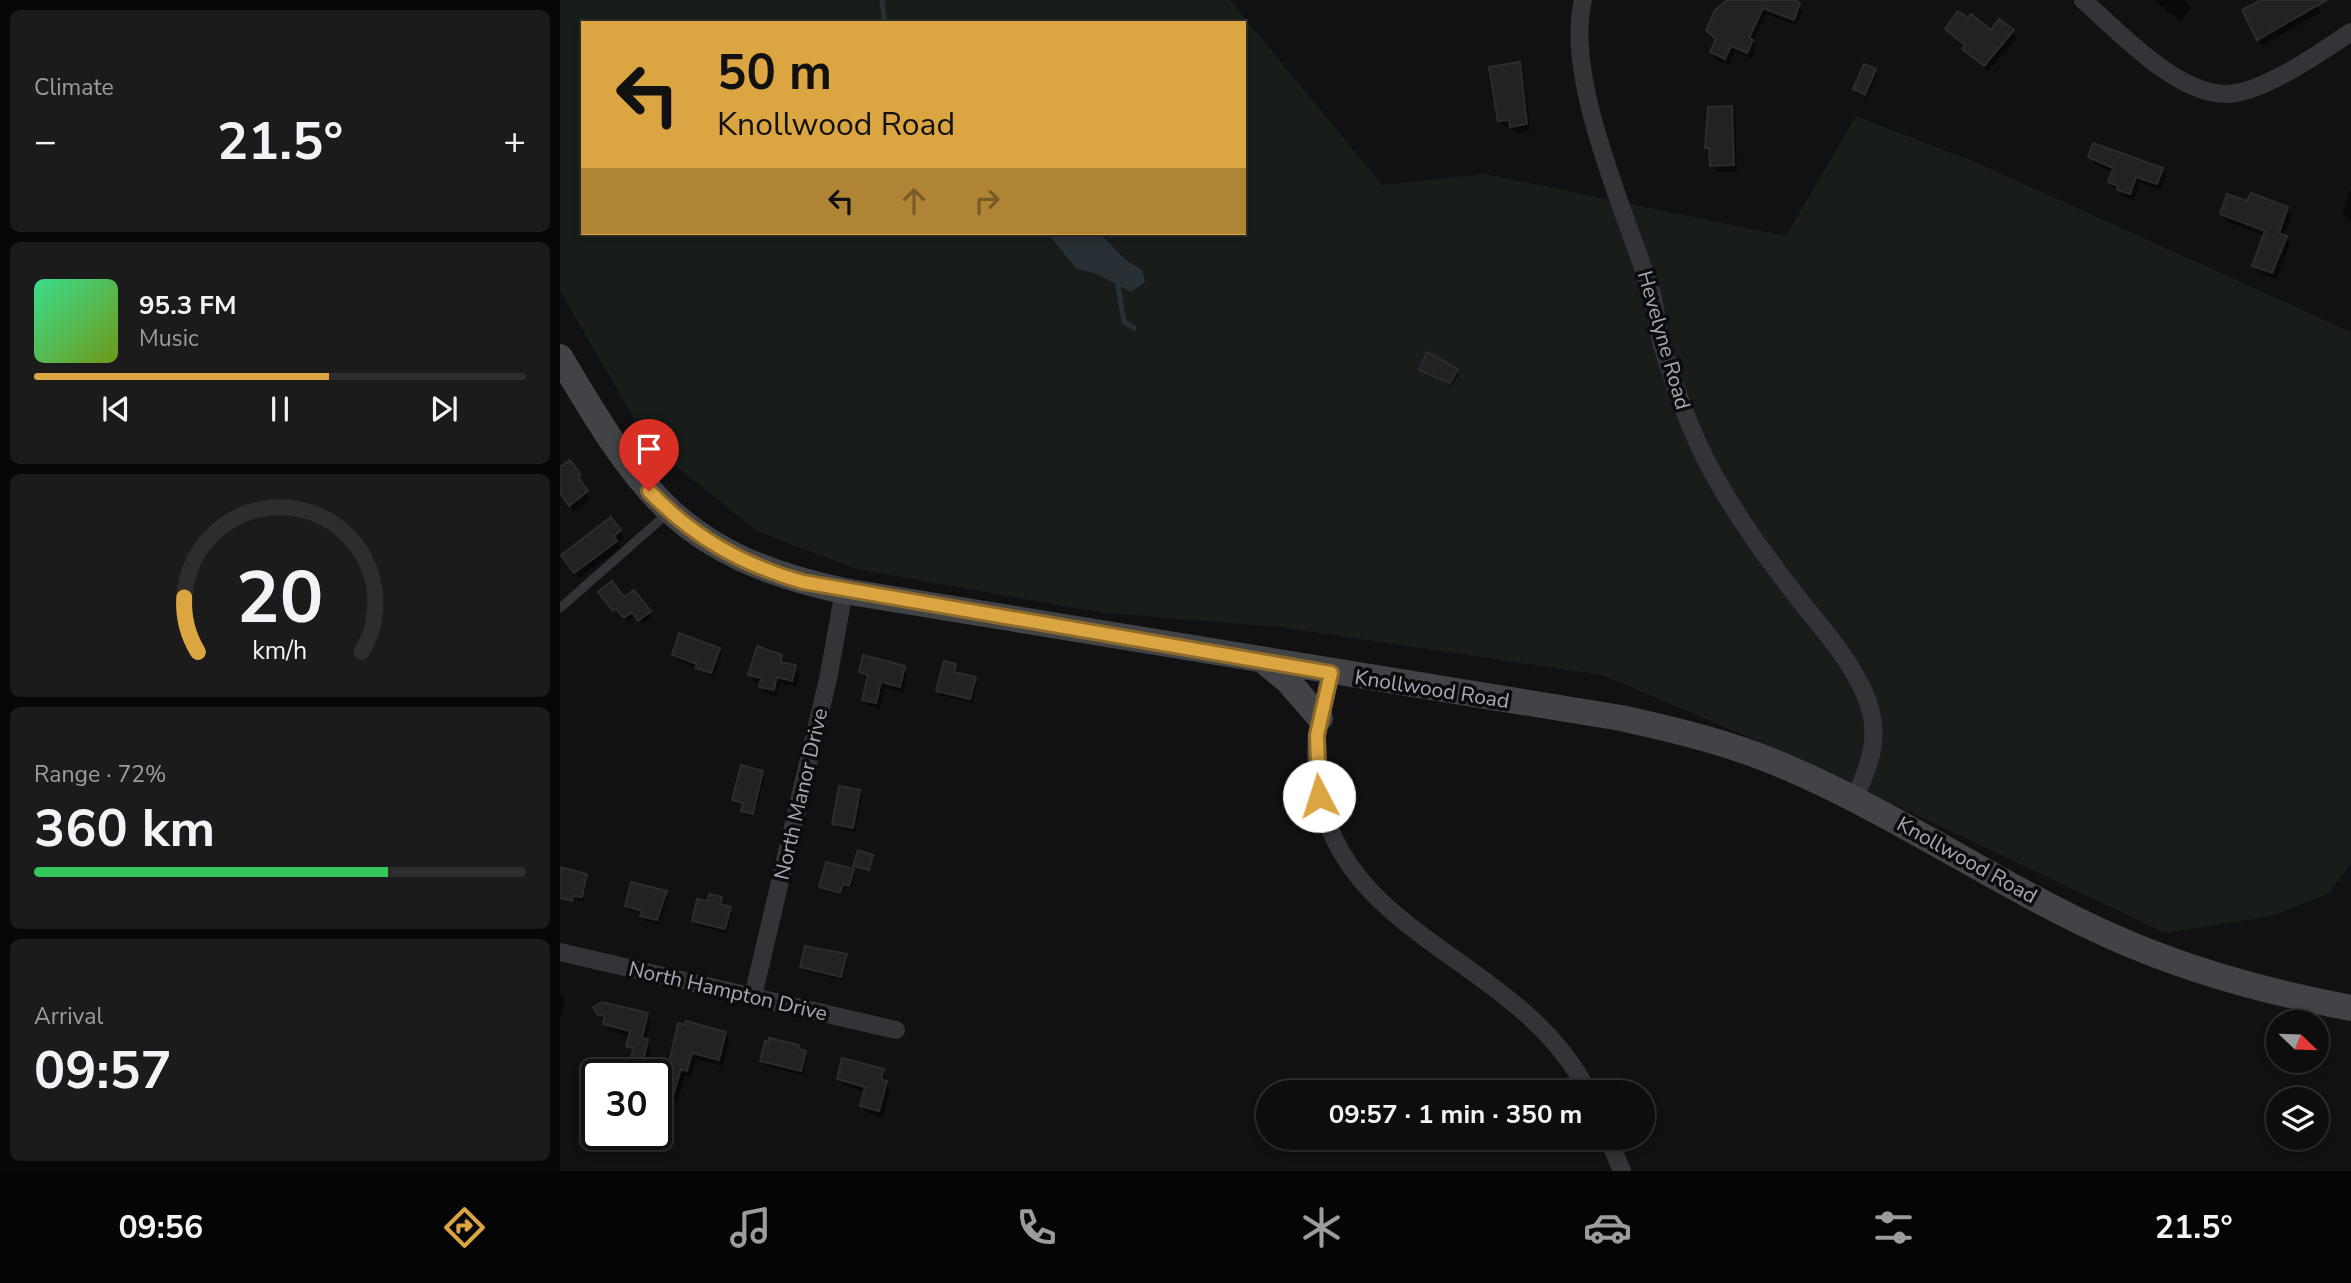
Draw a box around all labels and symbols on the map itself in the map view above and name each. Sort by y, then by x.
street label: Hevelyne Road [1631,267,1697,413]
pin [619,419,679,491]
street label: Knollwood Road [1353,663,1511,715]
street label: North Manor Drive [768,705,834,883]
position arrow [1282,759,1356,833]
street label: Knollwood Road [1892,810,2042,910]
street label: North Hampton Drive [626,954,830,1028]
north arrow [2266,1010,2329,1073]
speed limit sign: 30 [581,1059,672,1150]

